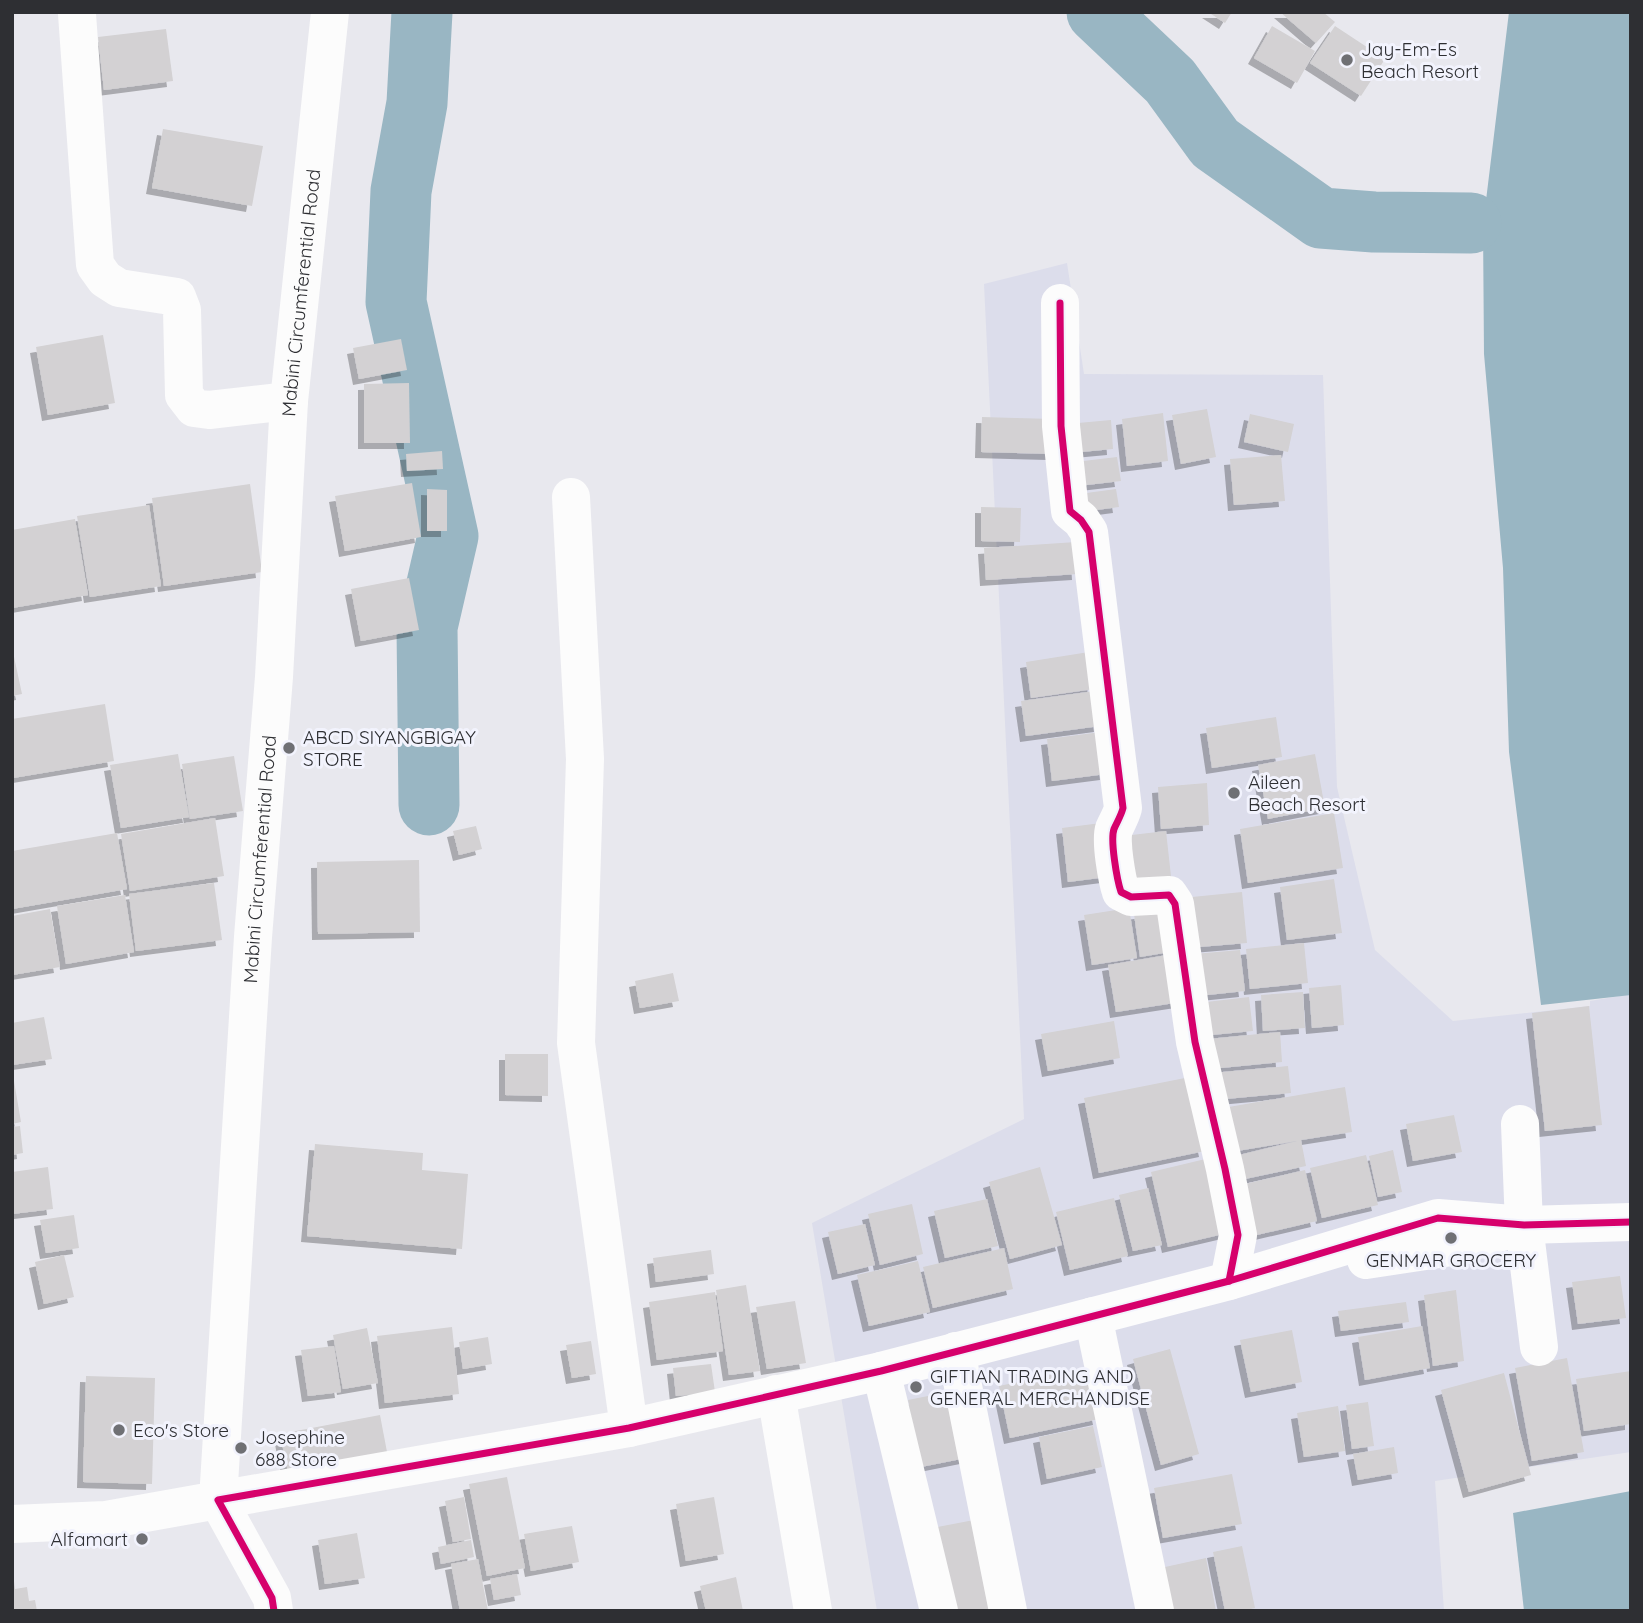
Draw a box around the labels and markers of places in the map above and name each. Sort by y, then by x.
place label: Jay-Em-Es Beach Resort [1361,37,1479,83]
marker: Jay-Em-Es Beach Resort [1339,52,1355,68]
place label: ABCD SIYANGBIGAY STORE [303,725,476,771]
marker: ABCD SIYANGBIGAY STORE [281,740,297,756]
place label: Aileen Beach Resort [1248,770,1366,816]
marker: Aileen Beach Resort [1226,785,1242,801]
marker: GENMAR GROCERY [1443,1230,1459,1246]
place label: GENMAR GROCERY [1366,1248,1536,1272]
place label: GIFTIAN TRADING AND GENERAL MERCHANDISE [930,1364,1150,1410]
marker: GIFTIAN TRADING AND GENERAL MERCHANDISE [908,1379,924,1395]
place label: Eco's Store [133,1418,229,1442]
marker: Eco's Store [111,1422,127,1438]
place label: Josephine 688 Store [255,1425,345,1471]
marker: Josephine 688 Store [233,1440,249,1456]
place label: Alfamart [50,1527,128,1551]
marker: Alfamart [134,1531,150,1547]

